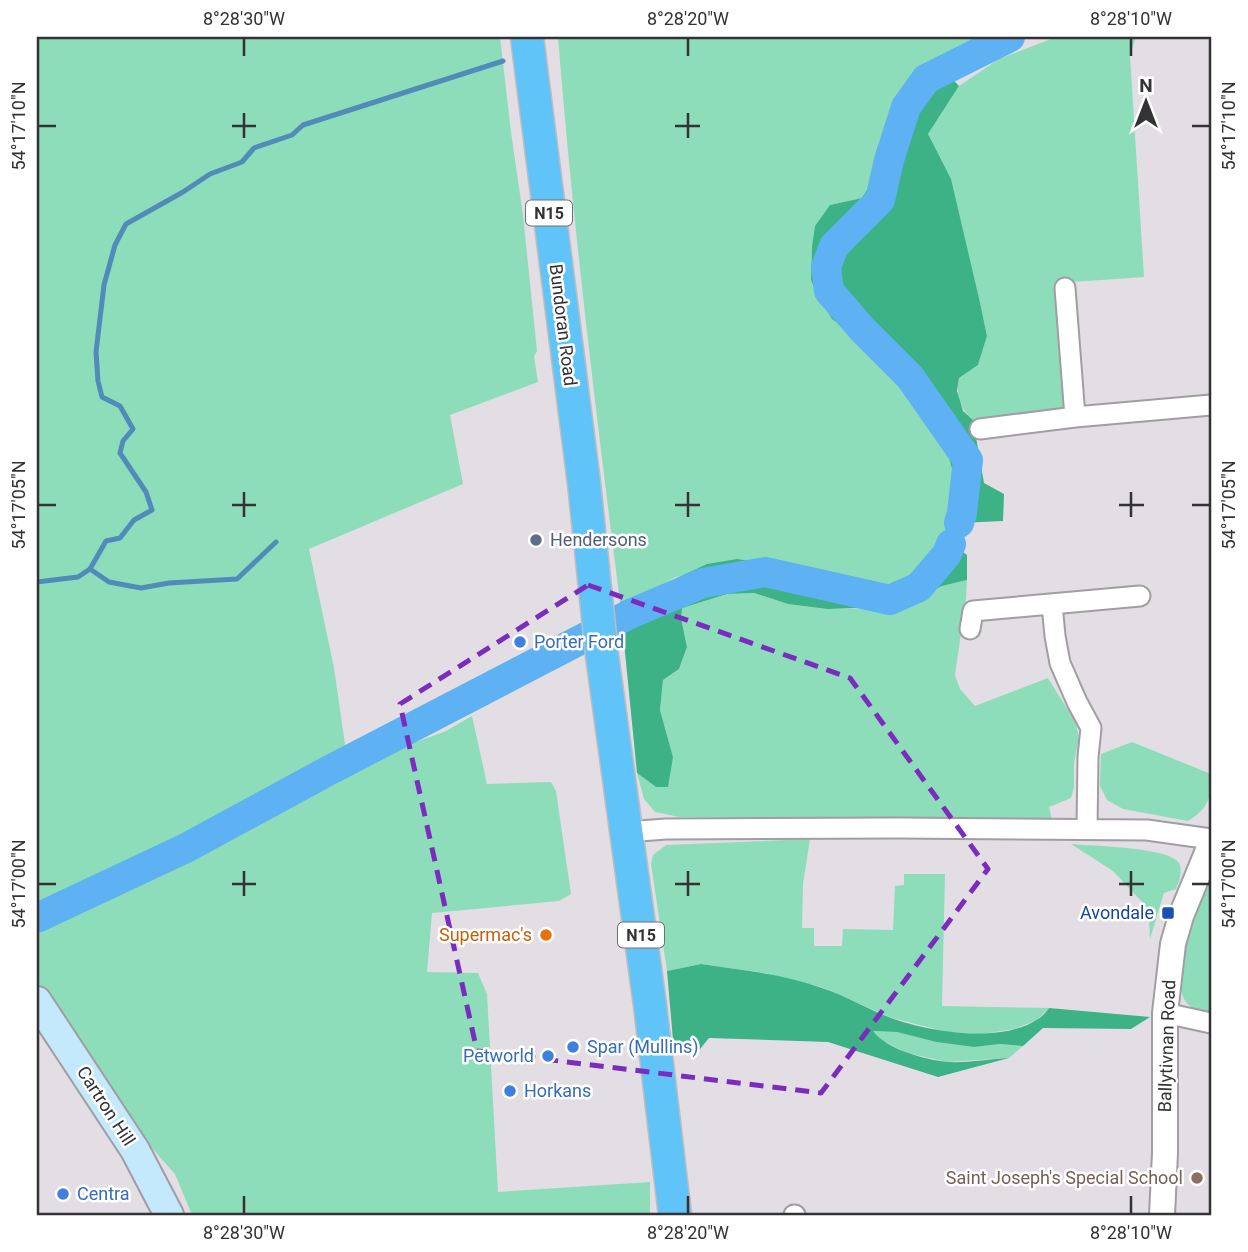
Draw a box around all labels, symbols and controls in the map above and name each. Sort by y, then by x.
text: 8°28'30"W [203,8,285,29]
text: 8°28'20"W [647,8,729,29]
text: 8°28'10"W [1090,8,1172,29]
north arrow [1112,66,1182,136]
text: N [1139,74,1153,97]
text: 54°17'10"N [8,81,29,171]
text: 54°17'10"N [1218,81,1239,171]
road number: N15 [526,200,572,226]
street label: Bundoran Road [546,263,581,387]
text: 54°17'05"N [8,460,29,550]
text: 54°17'05"N [1218,460,1239,550]
place label: Hendersons [550,529,647,550]
marker: Hendersons [528,532,544,548]
place label: Porter Ford [534,631,624,652]
marker: Porter Ford [512,634,528,650]
text: 54°17'00"N [8,839,29,929]
text: 54°17'00"N [1218,839,1239,929]
place label: Avondale [1080,902,1154,923]
marker: Avondale [1160,905,1176,921]
road number: N15 [618,923,664,948]
place label: Supermac's [439,924,532,945]
marker: Supermac's [538,927,554,943]
street label: Ballytivnan Road [1154,979,1179,1113]
place label: Spar (Mullins) [587,1036,699,1058]
marker: Spar (Mullins) [565,1039,581,1055]
place label: Petworld [463,1045,534,1066]
marker: Petworld [540,1048,556,1064]
street label: Cartron Hill [73,1062,140,1149]
place label: Horkans [524,1080,591,1101]
marker: Horkans [502,1083,518,1099]
place label: Saint Joseph's Special School [946,1167,1183,1188]
marker: Saint Joseph's Special School [1189,1170,1205,1186]
place label: Centra [77,1183,130,1204]
marker: Centra [55,1186,71,1202]
text: 8°28'30"W [203,1222,285,1243]
text: 8°28'20"W [647,1222,729,1243]
text: 8°28'10"W [1090,1222,1172,1243]

